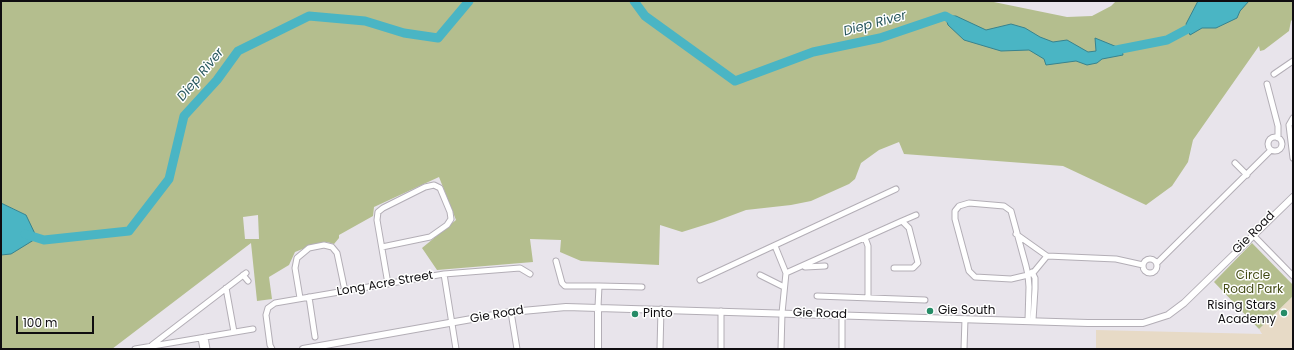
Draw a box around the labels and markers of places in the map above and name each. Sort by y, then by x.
place label: Rising Stars Academy [1207,299,1276,327]
place label: Gie South [938,304,995,318]
marker: Gie South [925,306,935,316]
place label: Pinto [643,307,673,321]
marker: Rising Stars Academy [1279,308,1289,318]
marker: Pinto [630,309,640,319]

